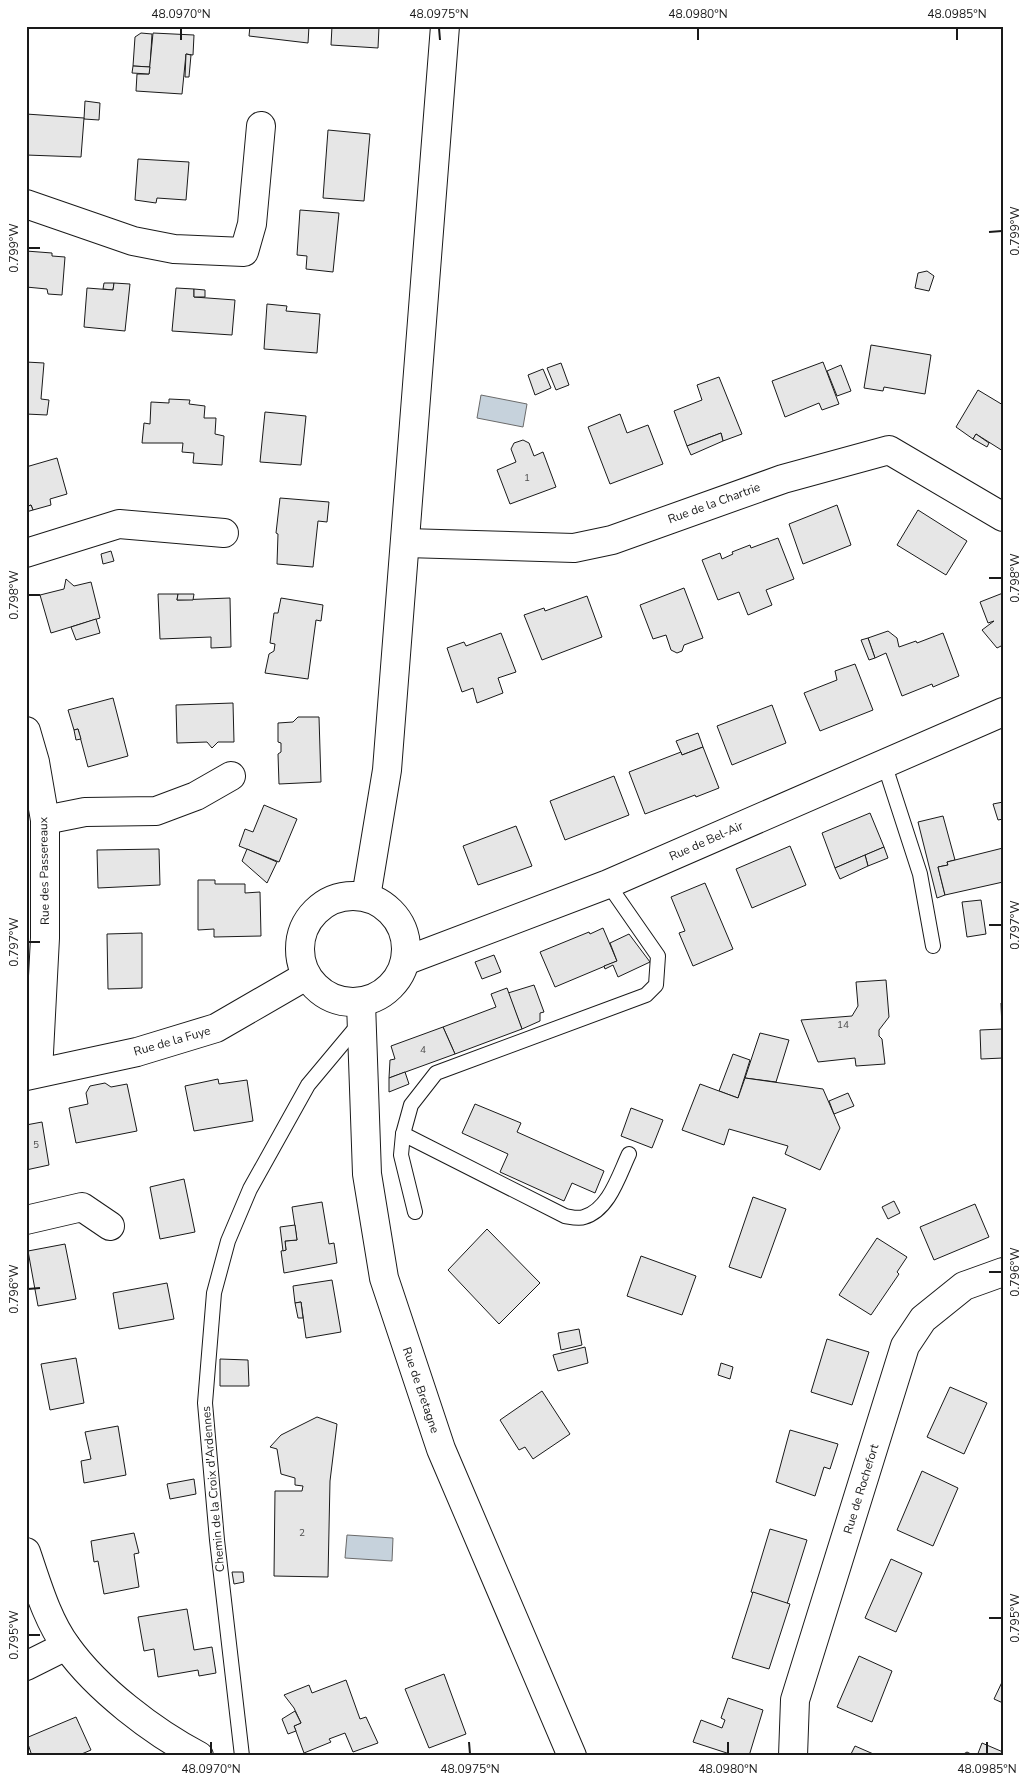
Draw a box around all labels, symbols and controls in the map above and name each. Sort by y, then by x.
text: 48.0970°N [151,6,211,22]
text: 48.0975°N [409,6,469,22]
text: 48.0980°N [668,6,728,22]
text: 48.0985°N [927,6,987,22]
text: 0.799°W [1007,206,1023,256]
text: 0.799°W [6,223,22,273]
house number: 1 [524,471,530,485]
street label: Rue de la Chartrie [666,479,762,527]
text: 0.798°W [1007,553,1023,603]
text: 0.798°W [6,570,22,620]
street label: Rue des Passereaux [35,816,53,925]
street label: Rue de Bel-Air [667,817,746,864]
text: 0.797°W [1007,900,1023,950]
text: 0.797°W [6,917,22,967]
house number: 14 [837,1018,849,1032]
street label: Rue de la Fuye [132,1022,212,1060]
house number: 4 [420,1043,426,1057]
house number: 5 [33,1138,39,1152]
text: 0.796°W [1007,1247,1023,1297]
text: 0.796°W [6,1264,22,1314]
street label: Rue de Bretagne [399,1345,443,1435]
street label: Chemin de la Croix d'Ardennes [198,1405,228,1573]
street label: Rue de Rochefort [840,1441,883,1536]
house number: 2 [299,1526,305,1540]
text: 0.795°W [1007,1593,1023,1643]
text: 0.795°W [6,1610,22,1660]
text: 48.0970°N [181,1761,241,1777]
text: 48.0975°N [440,1761,500,1777]
text: 48.0980°N [698,1761,758,1777]
text: 48.0985°N [957,1761,1017,1777]

